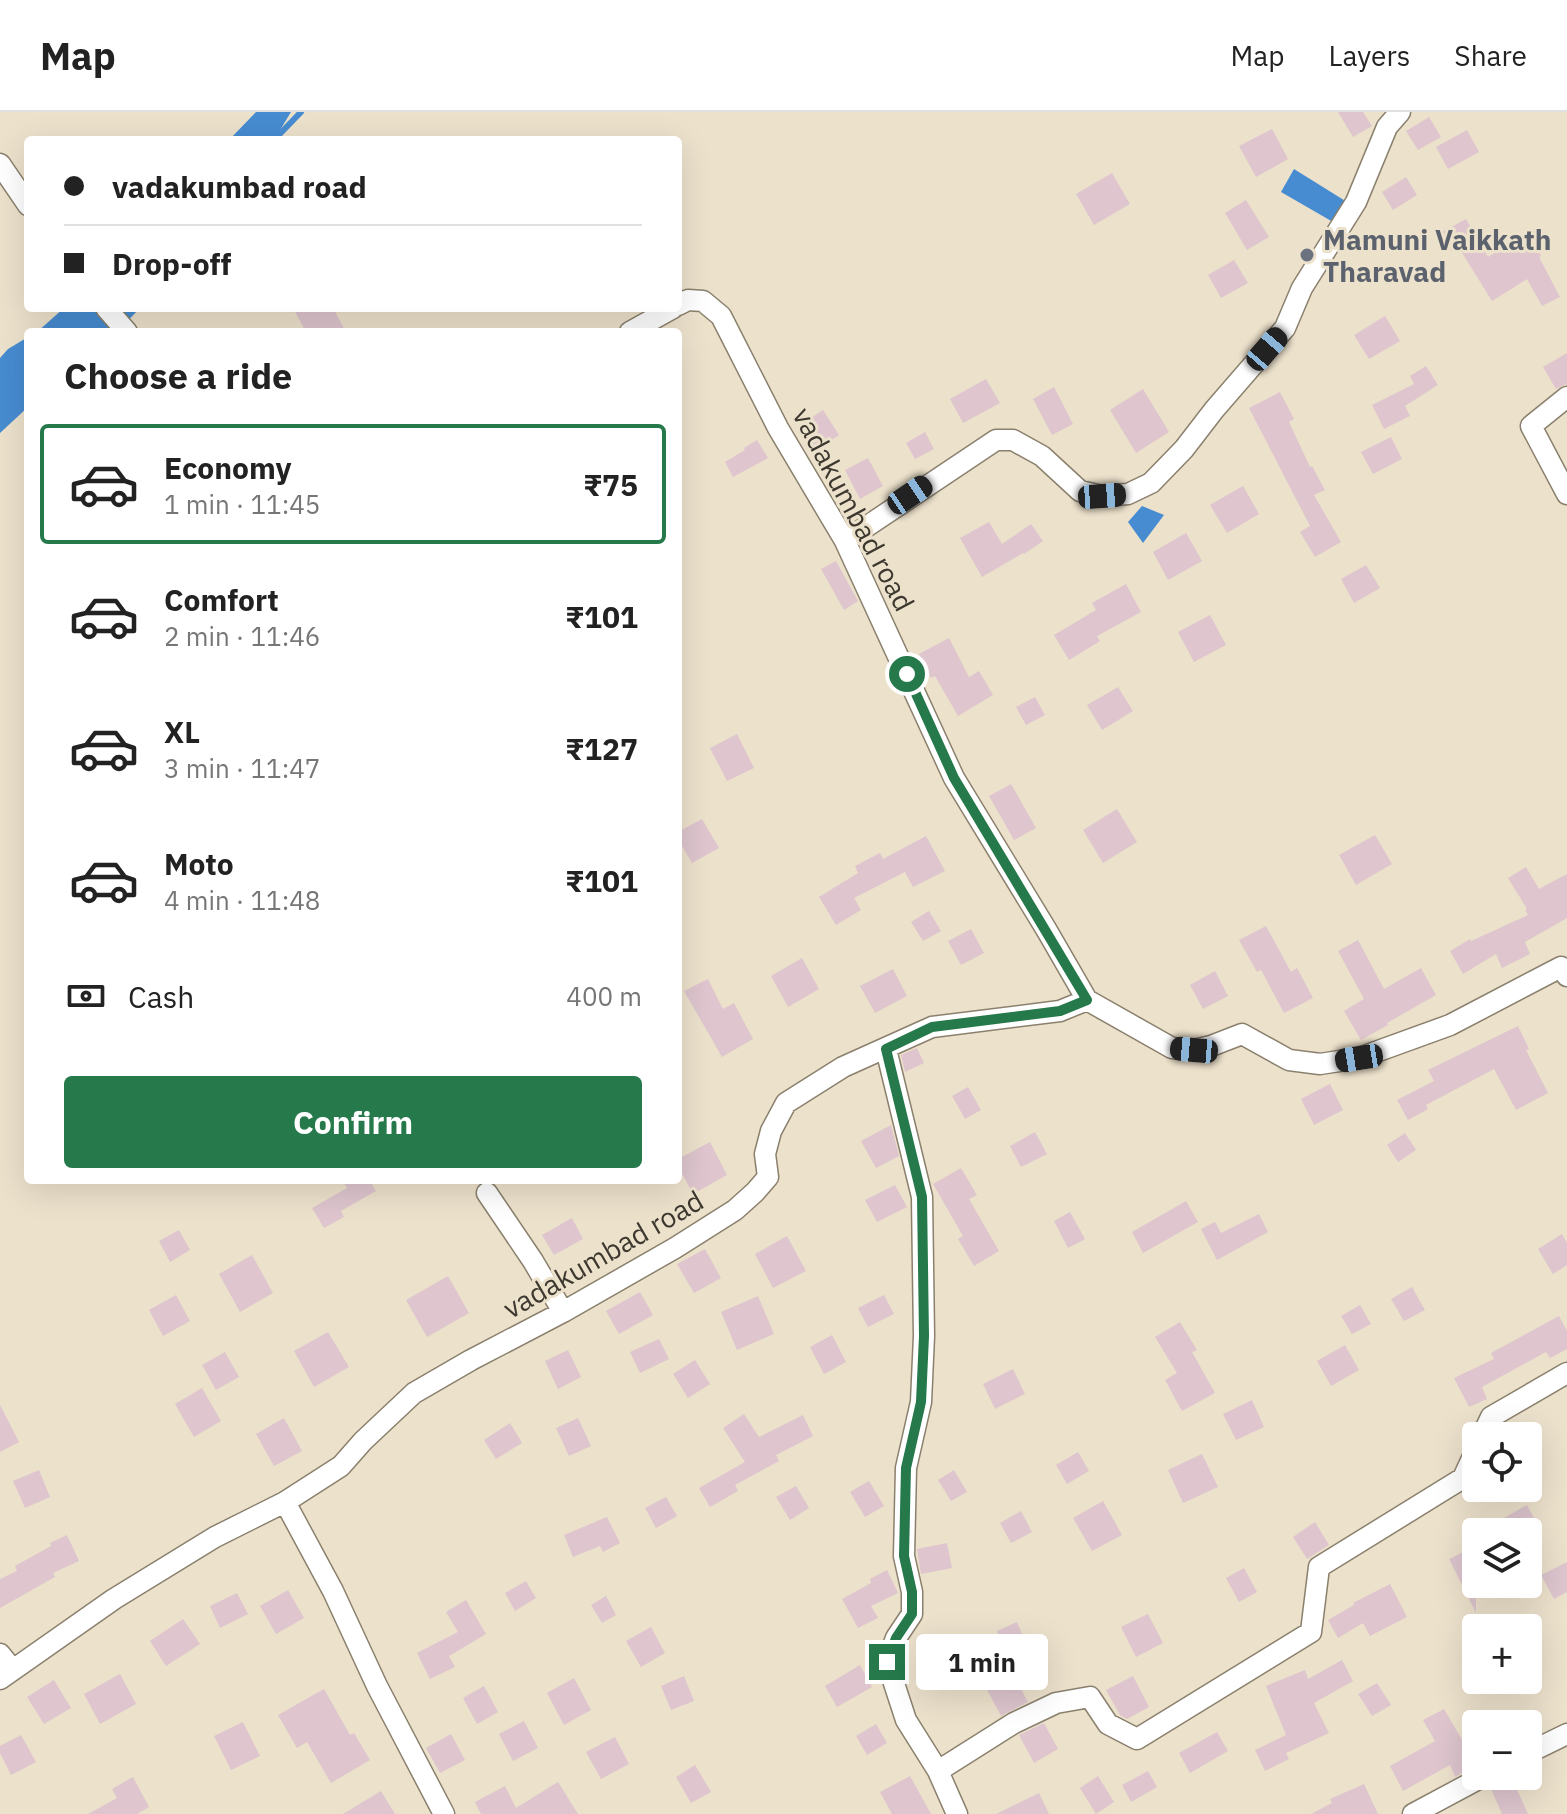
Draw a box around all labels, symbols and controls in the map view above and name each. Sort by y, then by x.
text: Map [40,31,116,80]
text: Map [1230,37,1284,74]
text: Layers [1328,37,1410,74]
text: Share [1454,37,1527,74]
text: vadakumbad road [112,167,367,206]
place label: Mamuni Vaikkath Tharavad [1323,221,1551,290]
text: Drop-off [112,244,231,283]
marker: Mamuni Vaikkath Tharavad [1298,246,1316,264]
car [1242,323,1292,375]
text: Choose a ride [64,352,292,399]
street label: vadakumbad road [785,401,923,617]
icon: car [68,448,140,520]
text: Economy [164,448,292,487]
text: ₹75 [583,465,638,504]
car [883,472,937,518]
car [1077,482,1127,510]
text: 1 min · 11:45 [164,487,320,521]
icon: car [68,580,140,652]
text: Comfort [164,580,279,619]
text: ₹101 [565,597,638,636]
text: 2 min · 11:46 [164,619,320,653]
route start [889,656,925,692]
icon: car [68,712,140,784]
text: XL [164,712,200,751]
text: ₹127 [565,729,638,768]
text: 3 min · 11:47 [164,751,320,785]
icon: car [68,844,140,916]
text: Moto [164,844,234,883]
text: ₹101 [565,861,638,900]
text: 4 min · 11:48 [164,883,320,917]
icon: cash [64,974,108,1018]
text: Cash [128,977,194,1016]
text: 400 m [566,979,642,1013]
car [1169,1036,1219,1064]
car [1333,1042,1385,1074]
button: Confirm [64,1076,642,1168]
street label: vadakumbad road [496,1182,710,1326]
map controls [1462,1422,1542,1790]
button: locate [1462,1422,1542,1502]
button: layers [1462,1518,1542,1598]
button: + [1462,1614,1542,1694]
callout: 1 min [915,1634,1047,1690]
route end [869,1644,905,1680]
text: 1 min [948,1645,1016,1679]
button: − [1462,1710,1542,1790]

